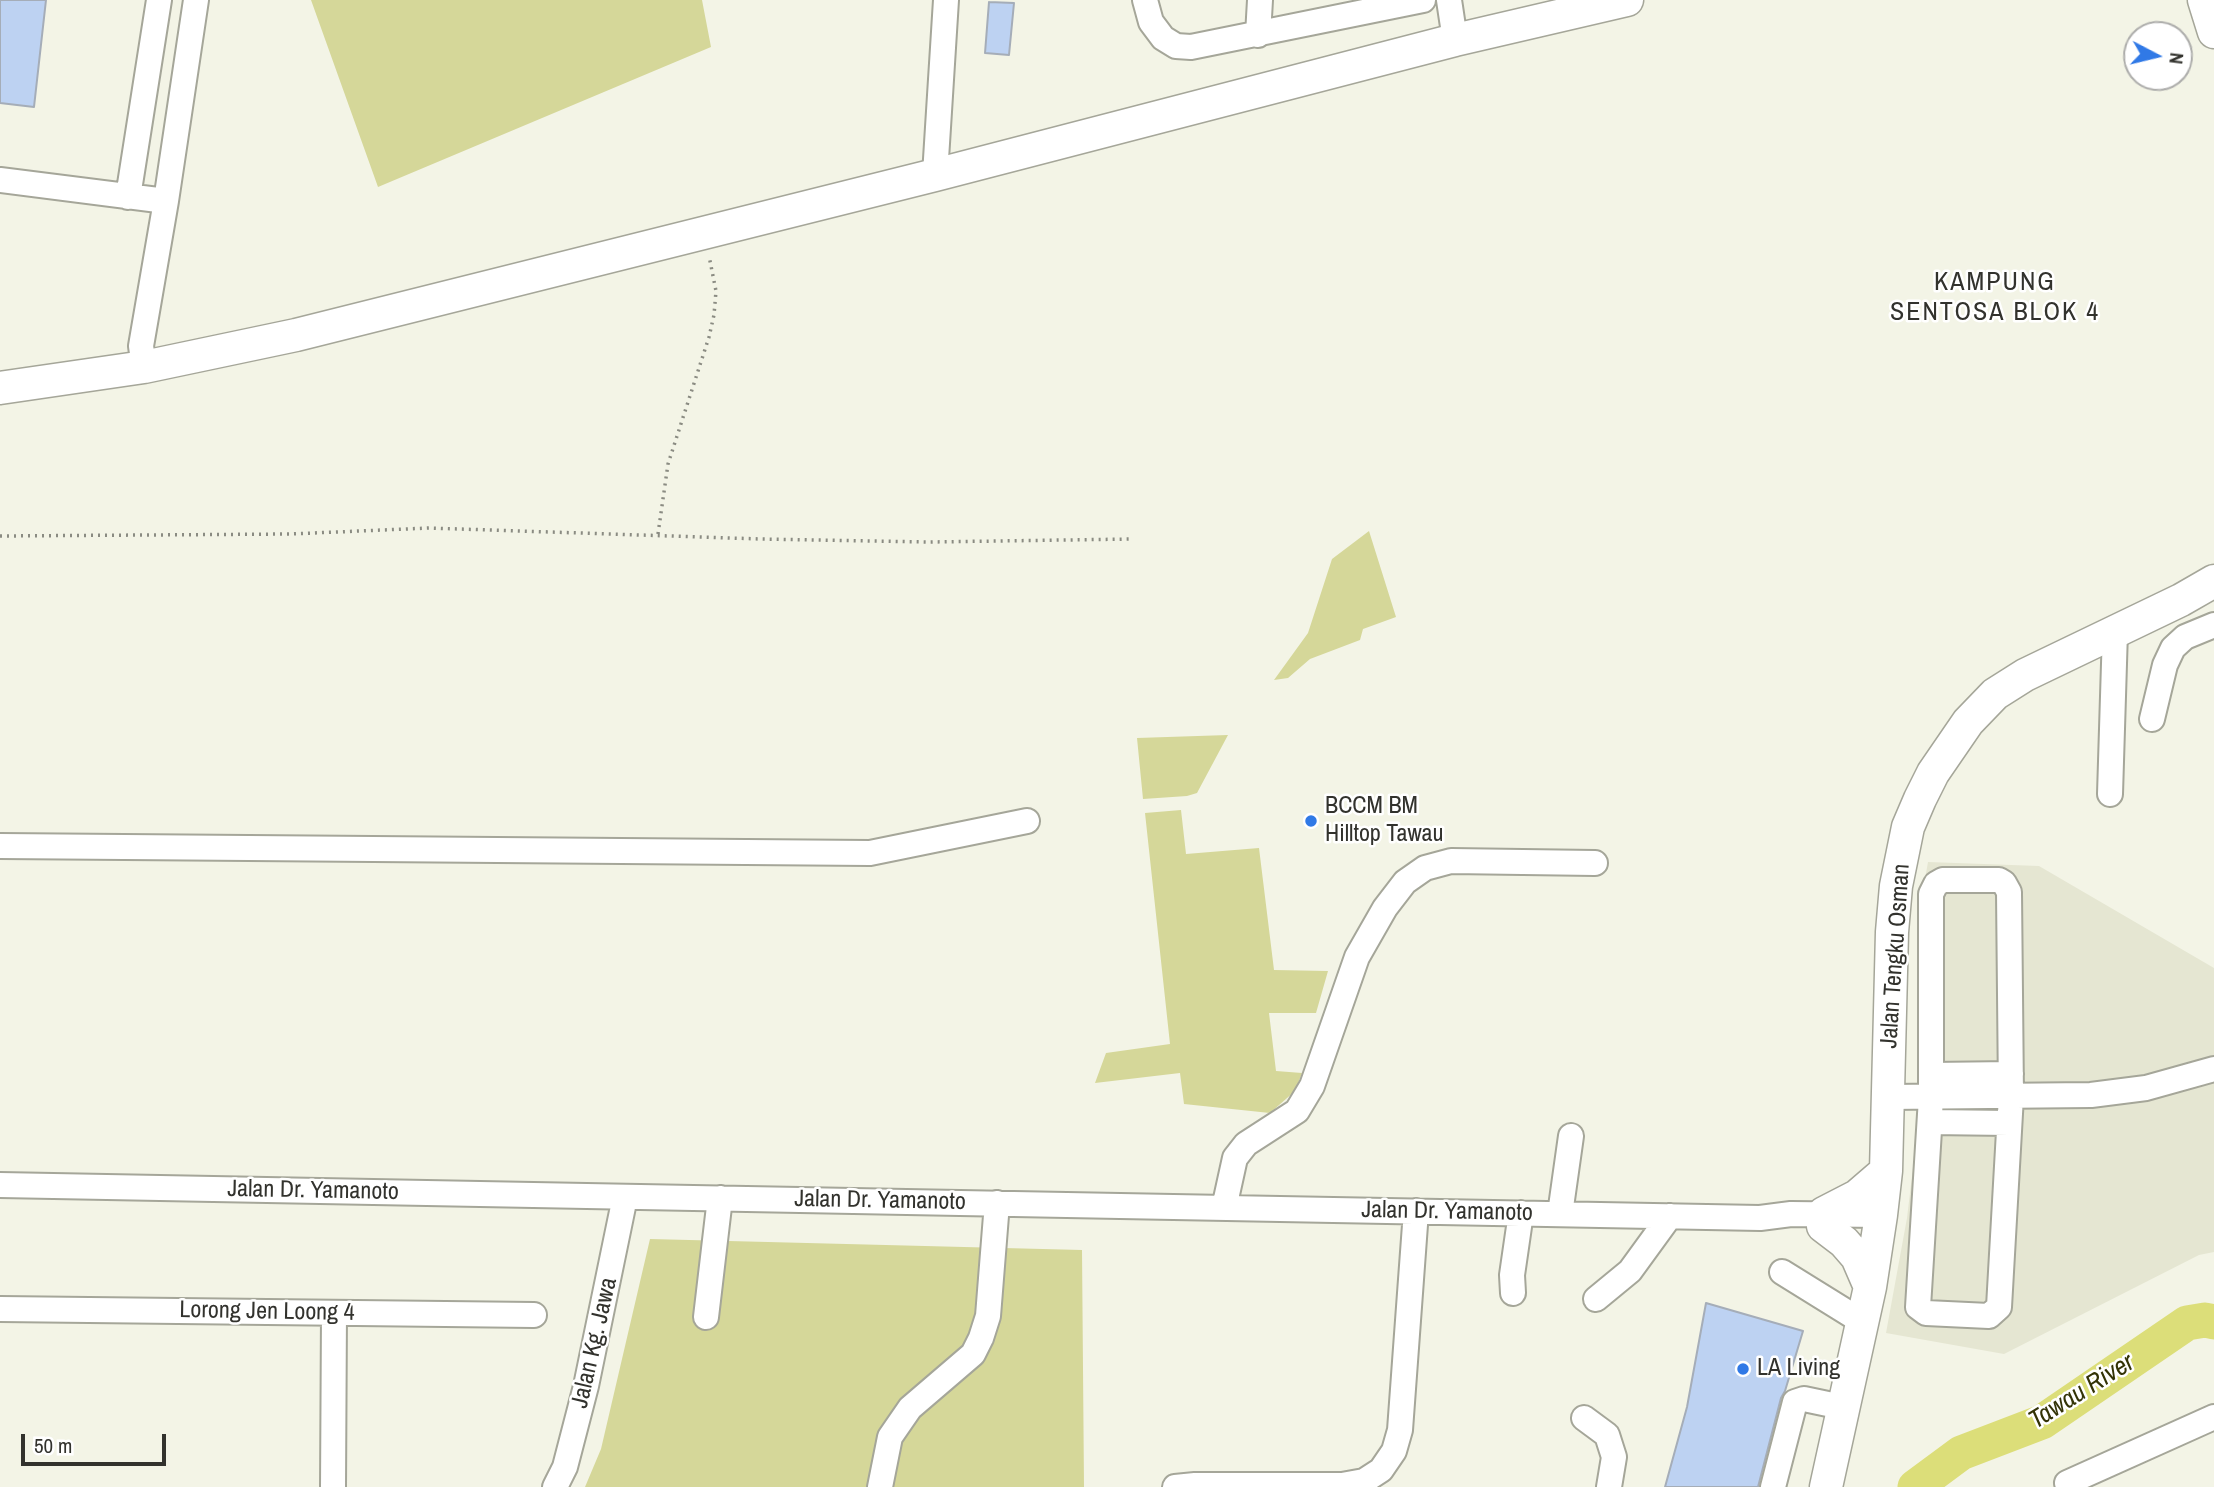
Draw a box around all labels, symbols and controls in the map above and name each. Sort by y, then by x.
north arrow [2123,21,2193,91]
text: N [2163,51,2190,65]
district label: KAMPUNG SENTOSA BLOK 4 [1892,267,2098,328]
place label: BCCM BM Hilltop Tawau [1325,793,1444,849]
marker: BCCM BM Hilltop Tawau [1303,813,1319,829]
street label: Jalan Tengku Osman [1875,863,1917,1049]
street label: Jalan Dr. Yamanoto [227,1175,399,1207]
street label: Jalan Dr. Yamanoto [794,1185,966,1217]
street label: Jalan Dr. Yamanoto [1361,1196,1533,1228]
street label: Jalan Kg. Jawa [566,1275,624,1411]
street label: Lorong Jen Loong 4 [179,1296,355,1328]
water label: Tawau River [2024,1348,2140,1436]
place label: LA Living [1757,1355,1840,1383]
marker: LA Living [1735,1361,1751,1377]
scale bar [24,1420,170,1464]
text: 50 m [34,1431,72,1460]

